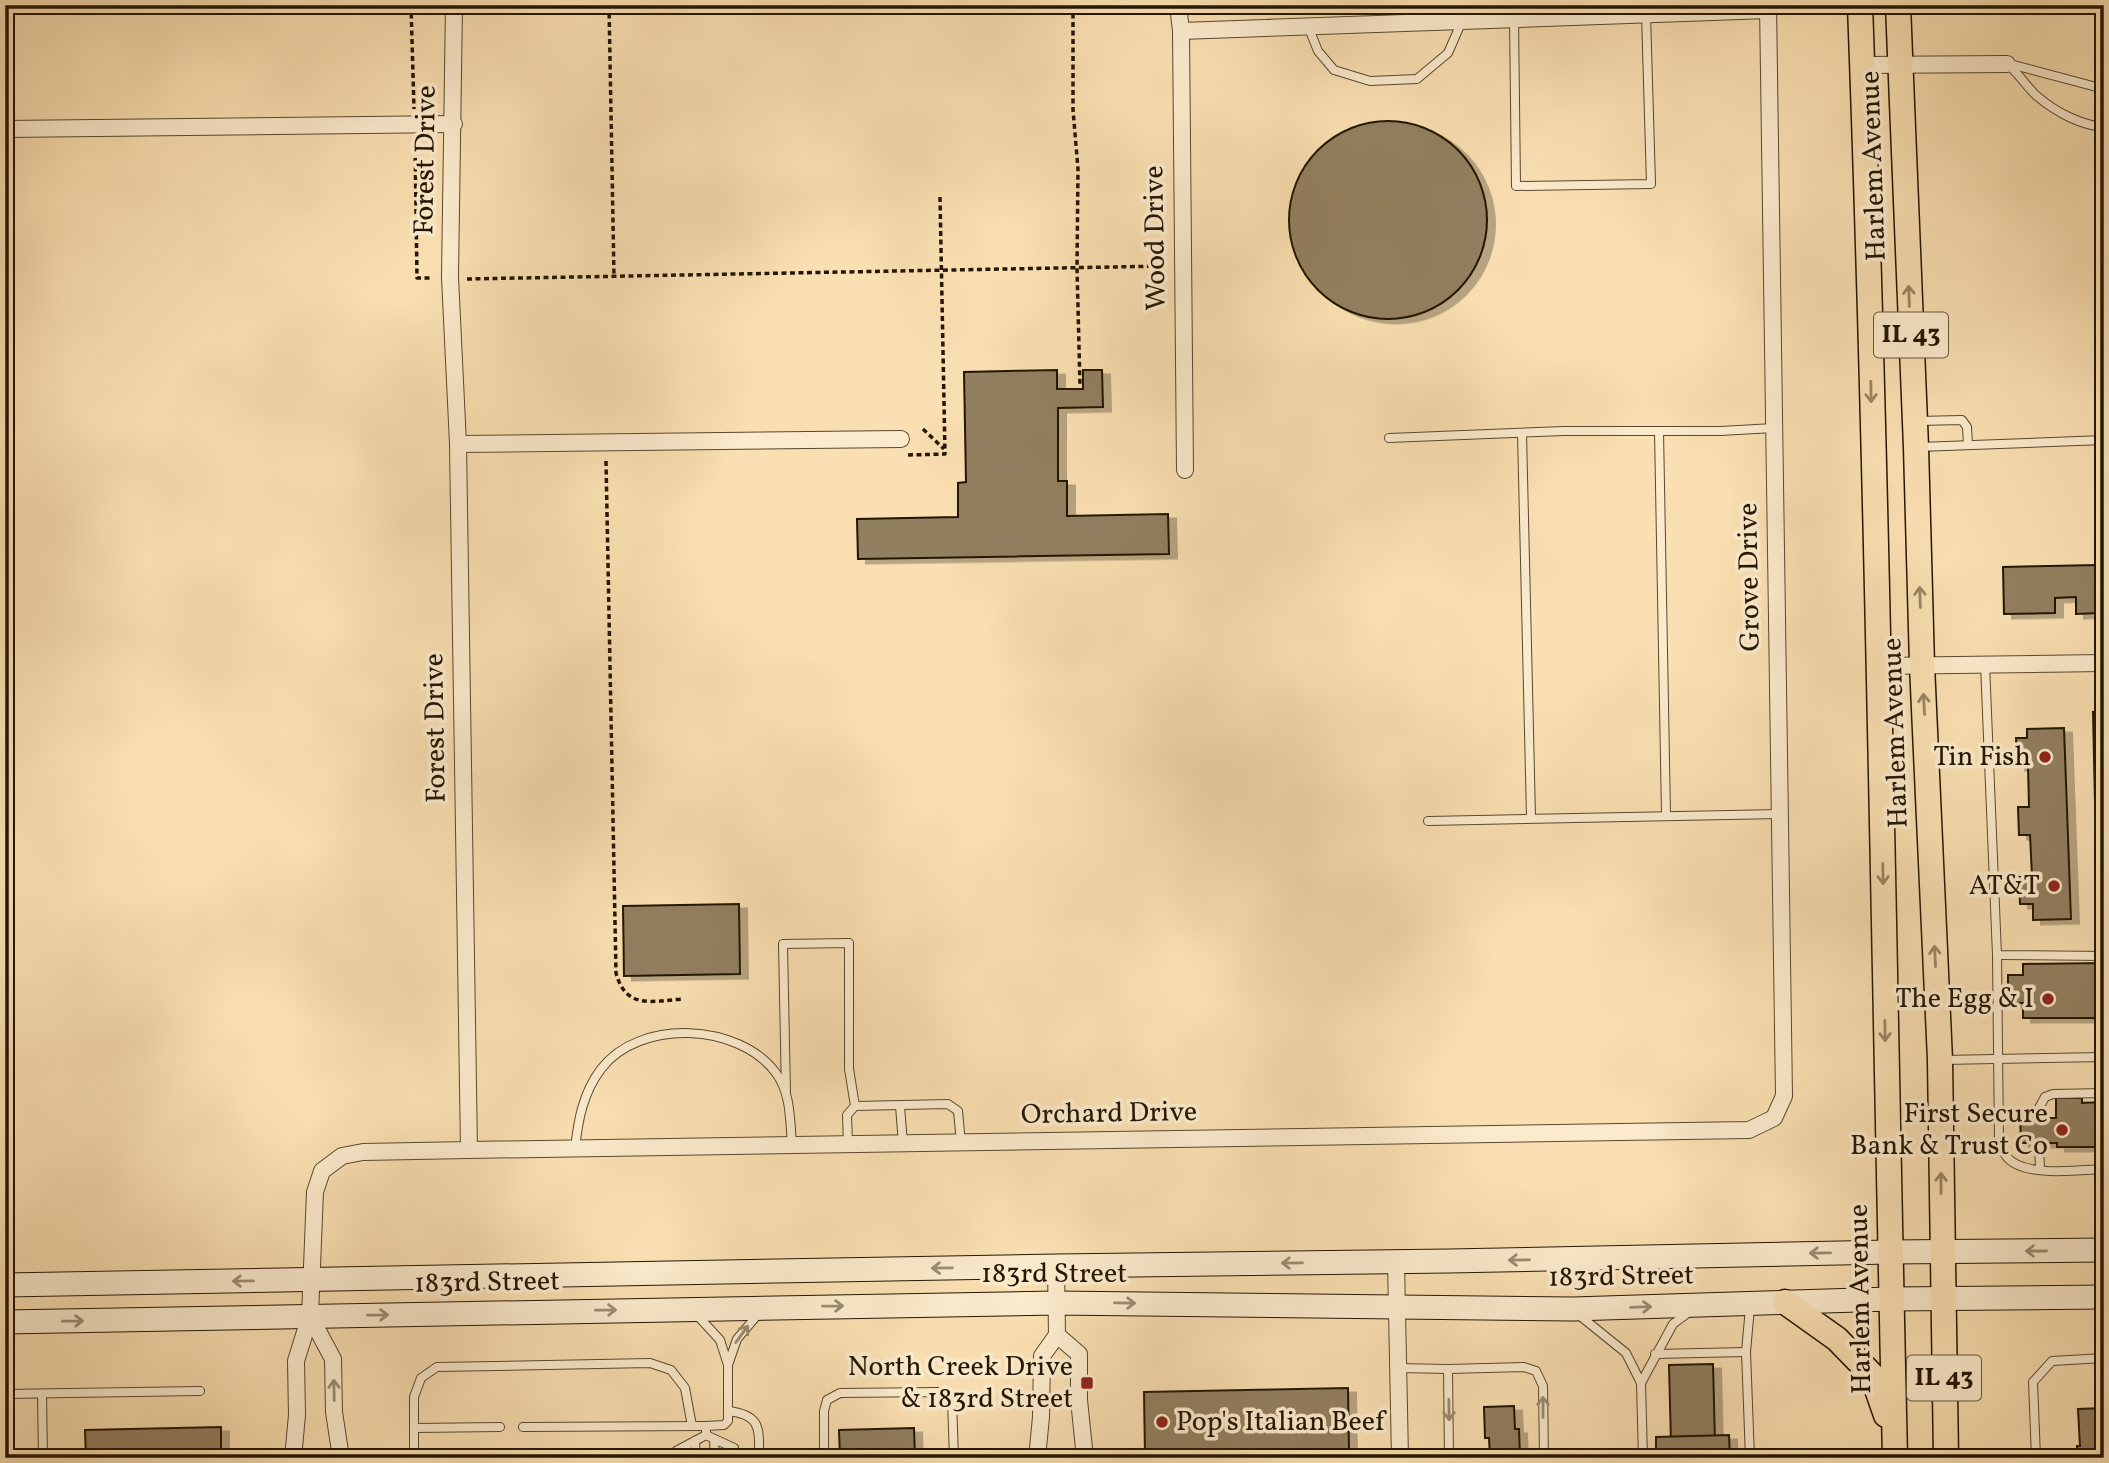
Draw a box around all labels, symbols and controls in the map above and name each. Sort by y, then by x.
street label: Harlem Avenue [1851,70,1897,262]
street label: Forest Drive [405,85,447,235]
street label: Wood Drive [1135,165,1177,311]
one-way arrow [1903,285,1916,308]
road number: IL 43 [1874,312,1948,358]
one-way arrow [1864,380,1878,403]
street label: Grove Drive [1729,502,1771,652]
one-way arrow [1913,586,1927,609]
street label: Harlem Avenue [1873,637,1919,829]
street label: Forest Drive [415,653,457,803]
one-way arrow [1917,693,1930,716]
place label: Tin Fish [1933,738,2031,777]
marker: Tin Fish [2037,749,2053,765]
one-way arrow [1876,862,1889,885]
place label: AT&T [1969,867,2040,906]
marker: AT&T [2046,878,2062,894]
one-way arrow [1929,945,1942,968]
place label: The Egg & I [1895,980,2034,1019]
marker: The Egg & I [2040,991,2056,1007]
one-way arrow [1878,1019,1892,1042]
street label: Orchard Drive [1021,1093,1197,1135]
place label: First Secure Bank & Trust Co [1850,1095,2048,1166]
marker: First Secure Bank & Trust Co [2054,1122,2070,1138]
one-way arrow [1934,1172,1948,1195]
street label: Harlem Avenue [1840,1203,1882,1395]
one-way arrow [2024,1244,2047,1258]
one-way arrow [1809,1247,1832,1260]
one-way arrow [1508,1253,1531,1267]
street label: 183rd Street [981,1255,1127,1294]
one-way arrow [1281,1256,1304,1270]
street label: 183rd Street [1548,1256,1694,1298]
one-way arrow [931,1261,954,1275]
street label: 183rd Street [414,1262,560,1304]
one-way arrow [232,1275,255,1288]
one-way arrow [1113,1296,1136,1310]
one-way arrow [822,1299,845,1313]
one-way arrow [1630,1301,1653,1314]
one-way arrow [594,1304,617,1317]
one-way arrow [367,1308,390,1321]
one-way arrow [62,1314,85,1327]
one-way arrow [735,1325,749,1344]
place label: North Creek Drive & 183rd Street [848,1348,1073,1419]
road number: IL 43 [1907,1356,1981,1400]
marker: North Creek Drive & 183rd Street [1079,1375,1095,1391]
one-way arrow [327,1379,340,1402]
one-way arrow [1536,1396,1550,1419]
one-way arrow [1442,1398,1455,1421]
place label: Pop's Italian Beef [1176,1403,1387,1442]
marker: Pop's Italian Beef [1154,1414,1170,1430]

